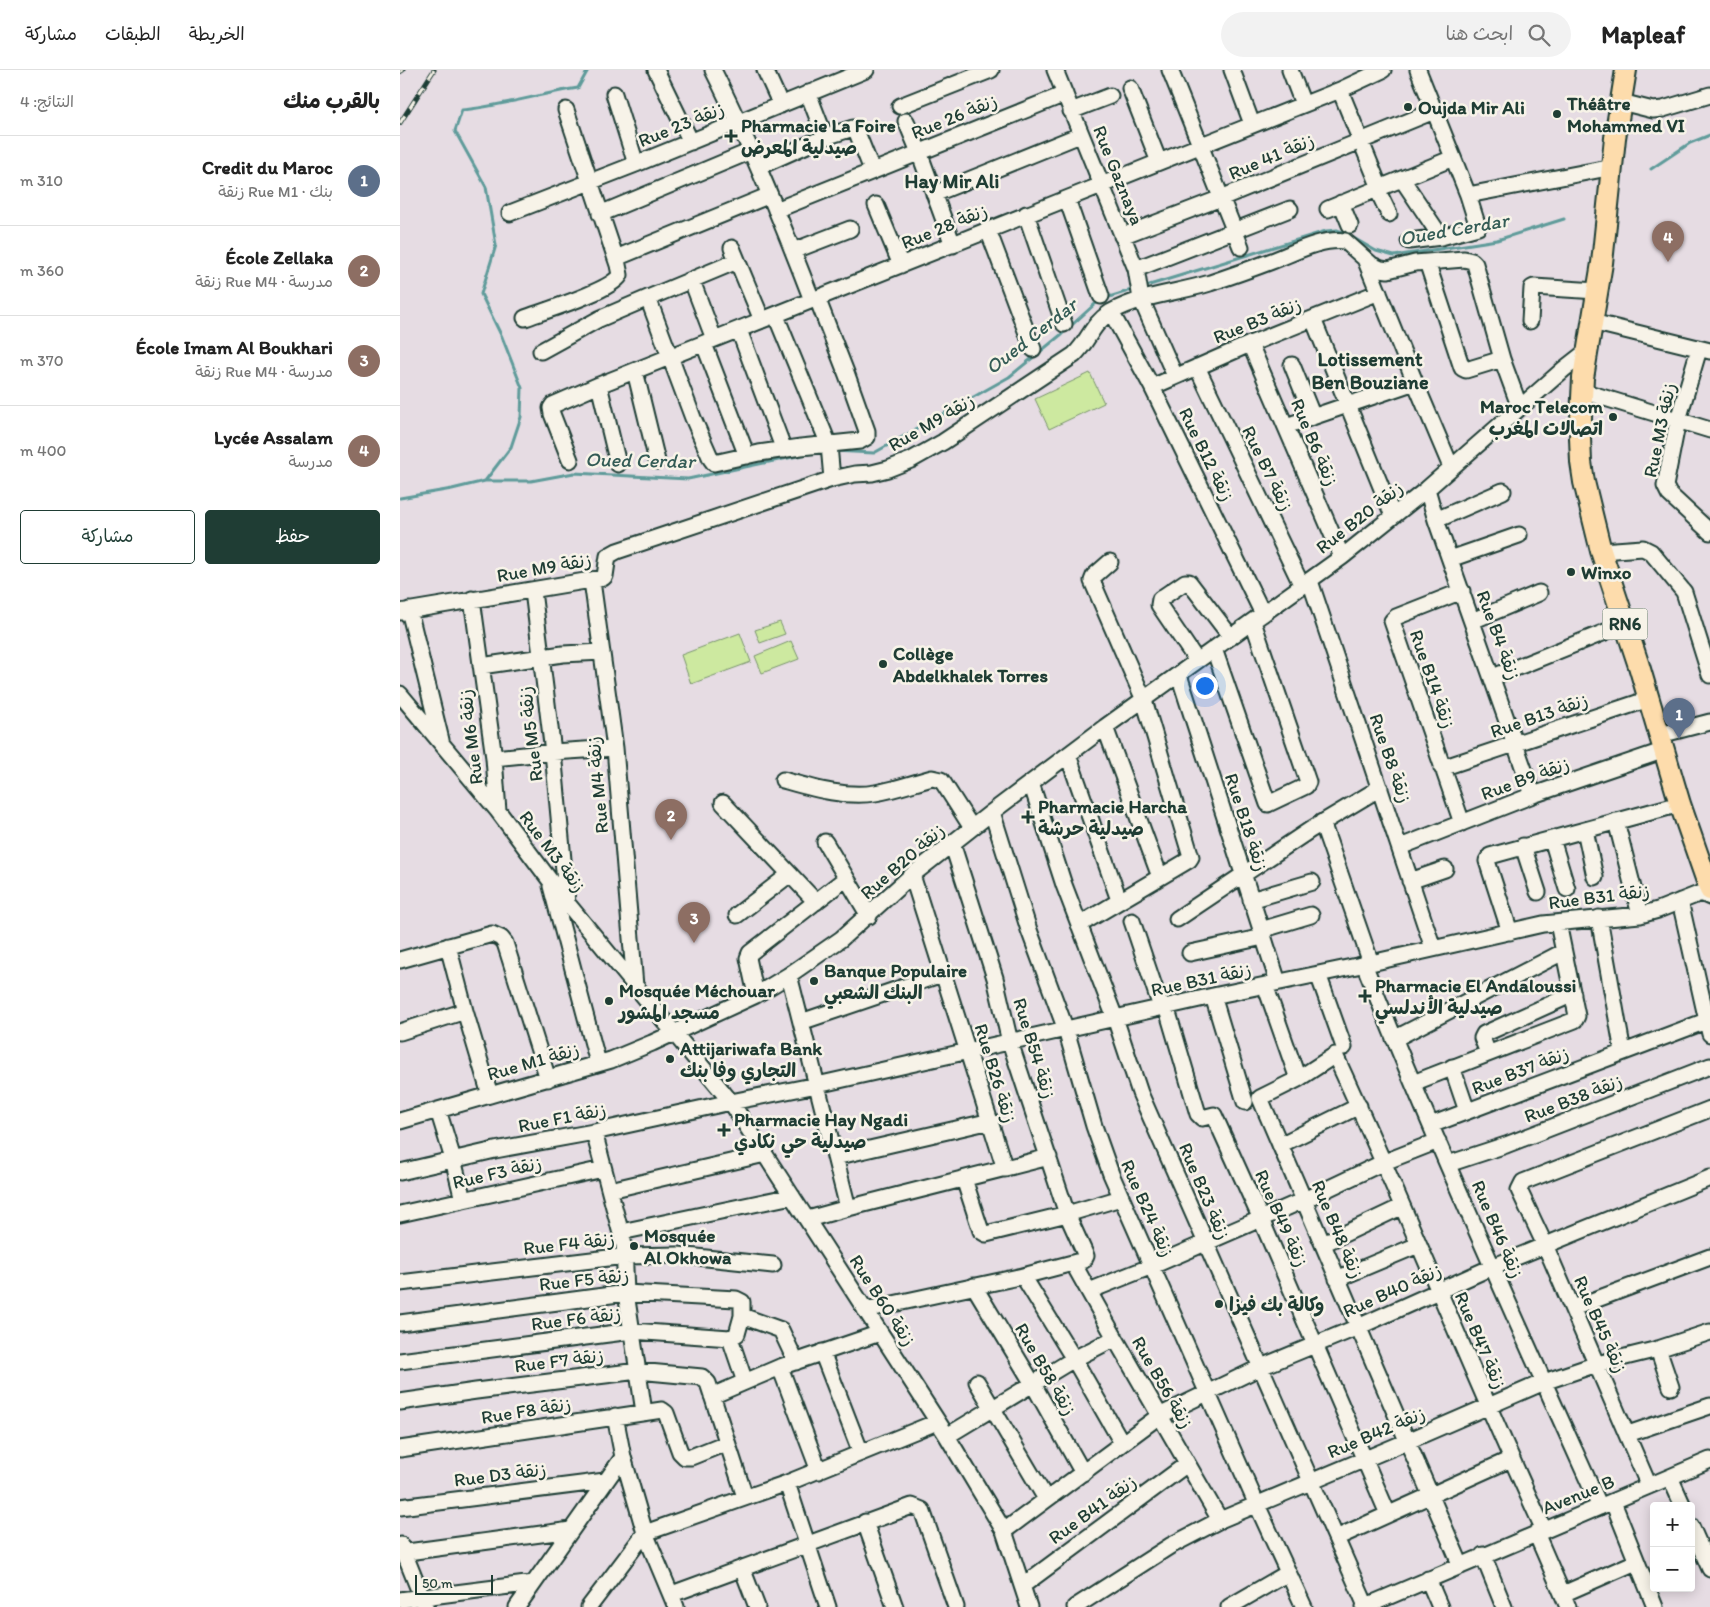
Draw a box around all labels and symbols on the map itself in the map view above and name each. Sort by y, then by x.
street label: Rue 26 زنقة [908,89,1001,144]
place label: Théâtre Mohammed VI [1566,92,1685,137]
place label: Oujda Mir Ali [1418,96,1525,119]
street label: Rue 23 زنقة [635,97,728,152]
marker: Oujda Mir Ali [1402,101,1414,113]
marker: Théâtre Mohammed VI [1551,108,1563,120]
place label: Pharmacie La Foire صيدلية المعرض [741,114,896,159]
street label: Rue Gaznaya [1088,122,1149,228]
street label: Rue 41 زنقة [1225,128,1318,185]
marker: Pharmacie La Foire صيدلية المعرض [725,130,737,142]
district label: Hay Mir Ali [905,169,999,194]
street label: Rue 28 زنقة [898,199,991,254]
water label: Oued Cerdar [1398,207,1512,250]
pin: 4 [1652,221,1684,262]
water label: Oued Cerdar [980,291,1083,379]
street label: Rue B3 زنقة [1210,292,1305,349]
district label: Lotissement Ben Bouziane [1311,347,1429,394]
street label: Rue M3 زنقة [1638,381,1681,480]
street label: Rue M9 زنقة [884,388,979,456]
street label: Rue B6 زنقة [1286,395,1343,489]
place label: Maroc Telecom اتصالات المغرب [1480,395,1604,441]
street label: Rue B12 زنقة [1174,404,1239,505]
marker: Maroc Telecom اتصالات المغرب [1607,411,1619,423]
street label: Rue B7 زنقة [1237,422,1298,515]
water label: Oued Cerdar [585,447,697,473]
street label: Rue B20 زنقة [1311,476,1408,559]
street label: Rue M9 زنقة [495,548,593,587]
place label: Winxo [1581,561,1632,584]
marker: Winxo [1565,566,1577,578]
street label: Rue B4 زنقة [1472,587,1525,683]
road number: RN6 [1602,608,1648,640]
street label: Rue B14 زنقة [1405,627,1460,732]
place label: Collège Abdelkhalek Torres [892,642,1048,687]
marker: Collège Abdelkhalek Torres [877,658,889,670]
your location [1192,673,1218,699]
street label: Rue M5 زنقة [513,685,548,783]
street label: Rue M6 زنقة [453,688,488,786]
street label: Rue B13 زنقة [1487,688,1591,743]
pin: 1 [1663,698,1695,739]
street label: Rue B8 زنقة [1364,710,1417,806]
street label: Rue M4 زنقة [582,735,613,835]
street label: Rue B9 زنقة [1478,752,1573,805]
street label: Rue B18 زنقة [1220,770,1273,874]
place label: Pharmacie Harcha صيدلية حرشة [1038,795,1187,840]
pin: 2 [655,799,687,840]
street label: Rue M3 زنقة [514,806,591,897]
marker: Pharmacie Harcha صيدلية حرشة [1022,811,1034,823]
street label: Rue B20 زنقة [855,818,949,904]
street label: Rue B31 زنقة [1547,879,1651,914]
pin: 3 [678,902,710,943]
street label: Rue B31 زنقة [1149,958,1253,1001]
place label: Banque Populaire البنك الشعبي [824,959,967,1009]
place label: Pharmacie El Andaloussi صيدلية الأندلسي [1375,974,1577,1024]
marker: Banque Populaire البنك الشعبي [808,975,820,987]
place label: Mosquée Méchouar مسجد المشور [617,979,775,1025]
marker: Pharmacie El Andaloussi صيدلية الأندلسي [1359,990,1371,1002]
marker: Mosquée Méchouar مسجد المشور [603,995,615,1007]
street label: Rue B54 زنقة [1008,995,1061,1101]
street label: Rue B26 زنقة [969,1021,1022,1126]
street label: Rue M1 زنقة [484,1037,582,1086]
place label: Attijariwafa Bank التجاري وفا بنك [679,1037,822,1085]
street label: Rue B37 زنقة [1468,1041,1572,1100]
marker: Attijariwafa Bank التجاري وفا بنك [664,1053,676,1065]
street label: Rue B38 زنقة [1521,1069,1626,1128]
street label: Rue F1 زنقة [516,1098,608,1137]
place label: Pharmacie Hay Ngadi صيدلية حي نكادي [734,1108,908,1158]
marker: Pharmacie Hay Ngadi صيدلية حي نكادي [718,1124,730,1136]
street label: Rue B23 زنقة [1174,1139,1235,1243]
street label: Rue F3 زنقة [450,1151,544,1194]
street label: Rue B24 زنقة [1116,1156,1179,1260]
street label: Rue B49 زنقة [1250,1166,1313,1270]
street label: Rue B48 زنقة [1307,1177,1369,1282]
street label: Rue B46 زنقة [1467,1177,1528,1282]
place label: Mosquée Al Okhowa [643,1224,732,1269]
street label: Rue F4 زنقة [522,1227,616,1260]
marker: Mosquée Al Okhowa [628,1240,640,1252]
street label: Rue B60 زنقة [844,1250,921,1350]
street label: Rue B40 زنقة [1339,1258,1445,1322]
street label: Rue F5 زنقة [538,1263,630,1296]
street label: Rue B45 زنقة [1569,1272,1632,1376]
street label: Rue B47 زنقة [1450,1288,1511,1392]
place label: وكالة بك فيزا [1229,1293,1324,1317]
marker: وكالة بك فيزا [1213,1298,1225,1310]
street label: Rue F6 زنقة [530,1302,622,1335]
street label: Rue B58 زنقة [1010,1319,1081,1420]
street label: Rue B56 زنقة [1127,1332,1198,1432]
street label: Rue F7 زنقة [513,1344,605,1377]
street label: Rue F8 زنقة [479,1392,573,1429]
street label: Rue B42 زنقة [1324,1402,1429,1463]
street label: Rue D3 زنقة [452,1457,548,1492]
street label: Rue B41 زنقة [1044,1470,1141,1549]
street label: Avenue B [1539,1470,1618,1519]
scale bar [415,1572,492,1595]

